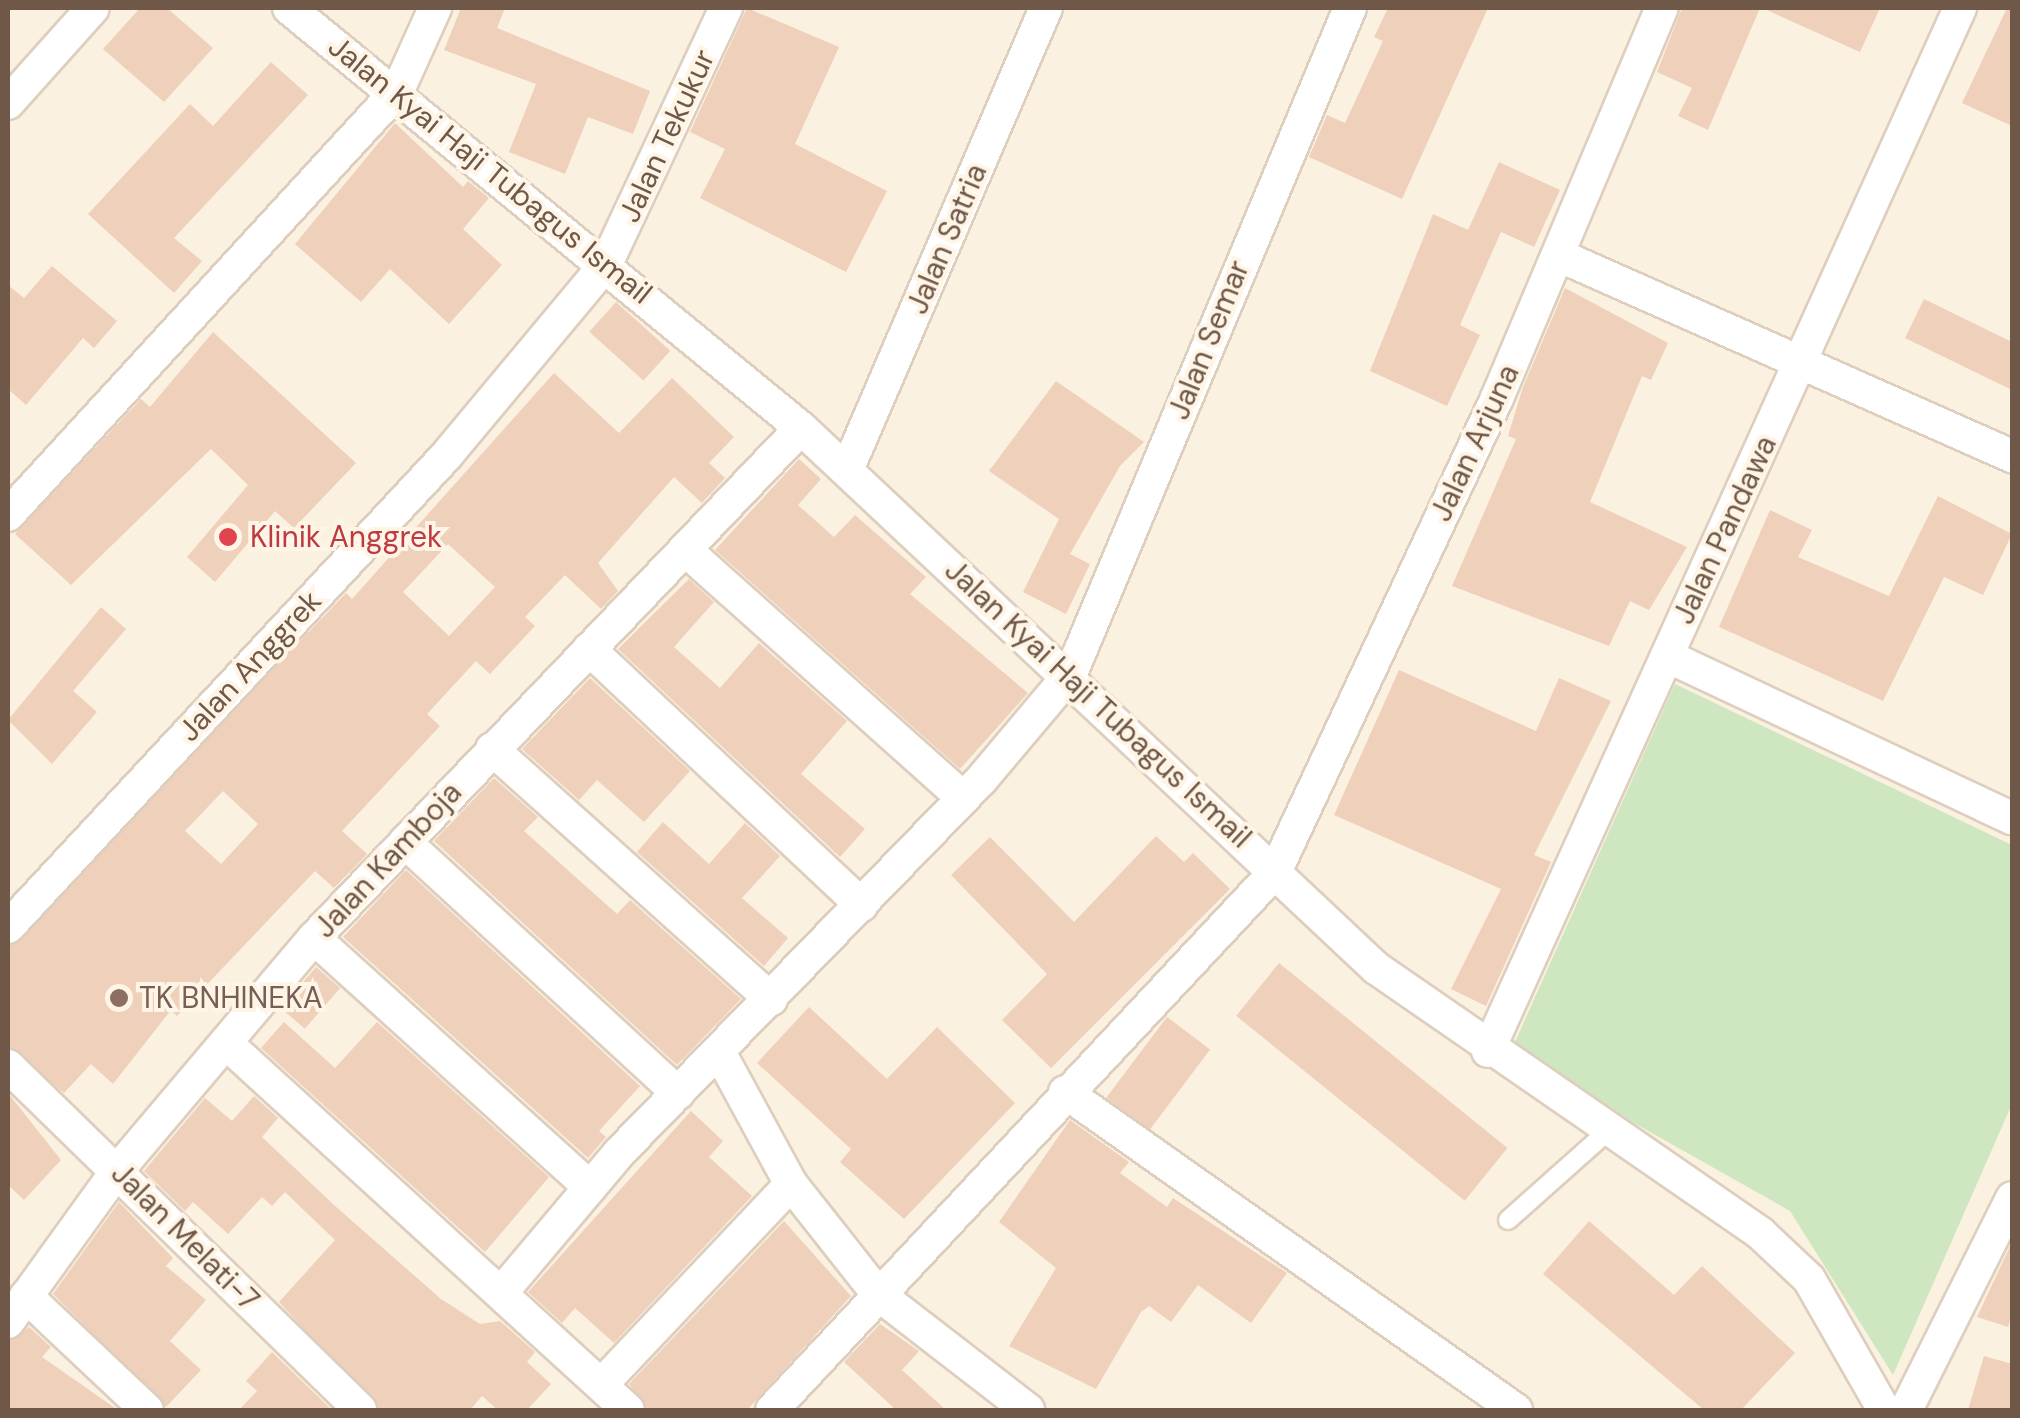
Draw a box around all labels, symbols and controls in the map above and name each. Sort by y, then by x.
street label: Jalan Kyai Haji Tubagus Ismail [321,28,659,312]
street label: Jalan Tekukur [611,44,723,228]
street label: Jalan Satria [899,159,995,319]
street label: Jalan Semar [1161,255,1257,425]
street label: Jalan Arjuna [1423,359,1527,527]
street label: Jalan Pandawa [1666,430,1784,630]
place label: Klinik Anggrek [250,519,442,555]
marker: Klinik Anggrek [215,524,241,550]
street label: Jalan Kyai Haji Tubagus Ismail [937,553,1259,855]
street label: Jalan Anggrek [171,583,329,749]
street label: Jalan Kamboja [307,775,469,945]
place label: TK BNHINEKA [139,980,323,1016]
marker: TK BNHINEKA [108,987,130,1009]
street label: Jalan Melati-7 [104,1156,266,1318]

